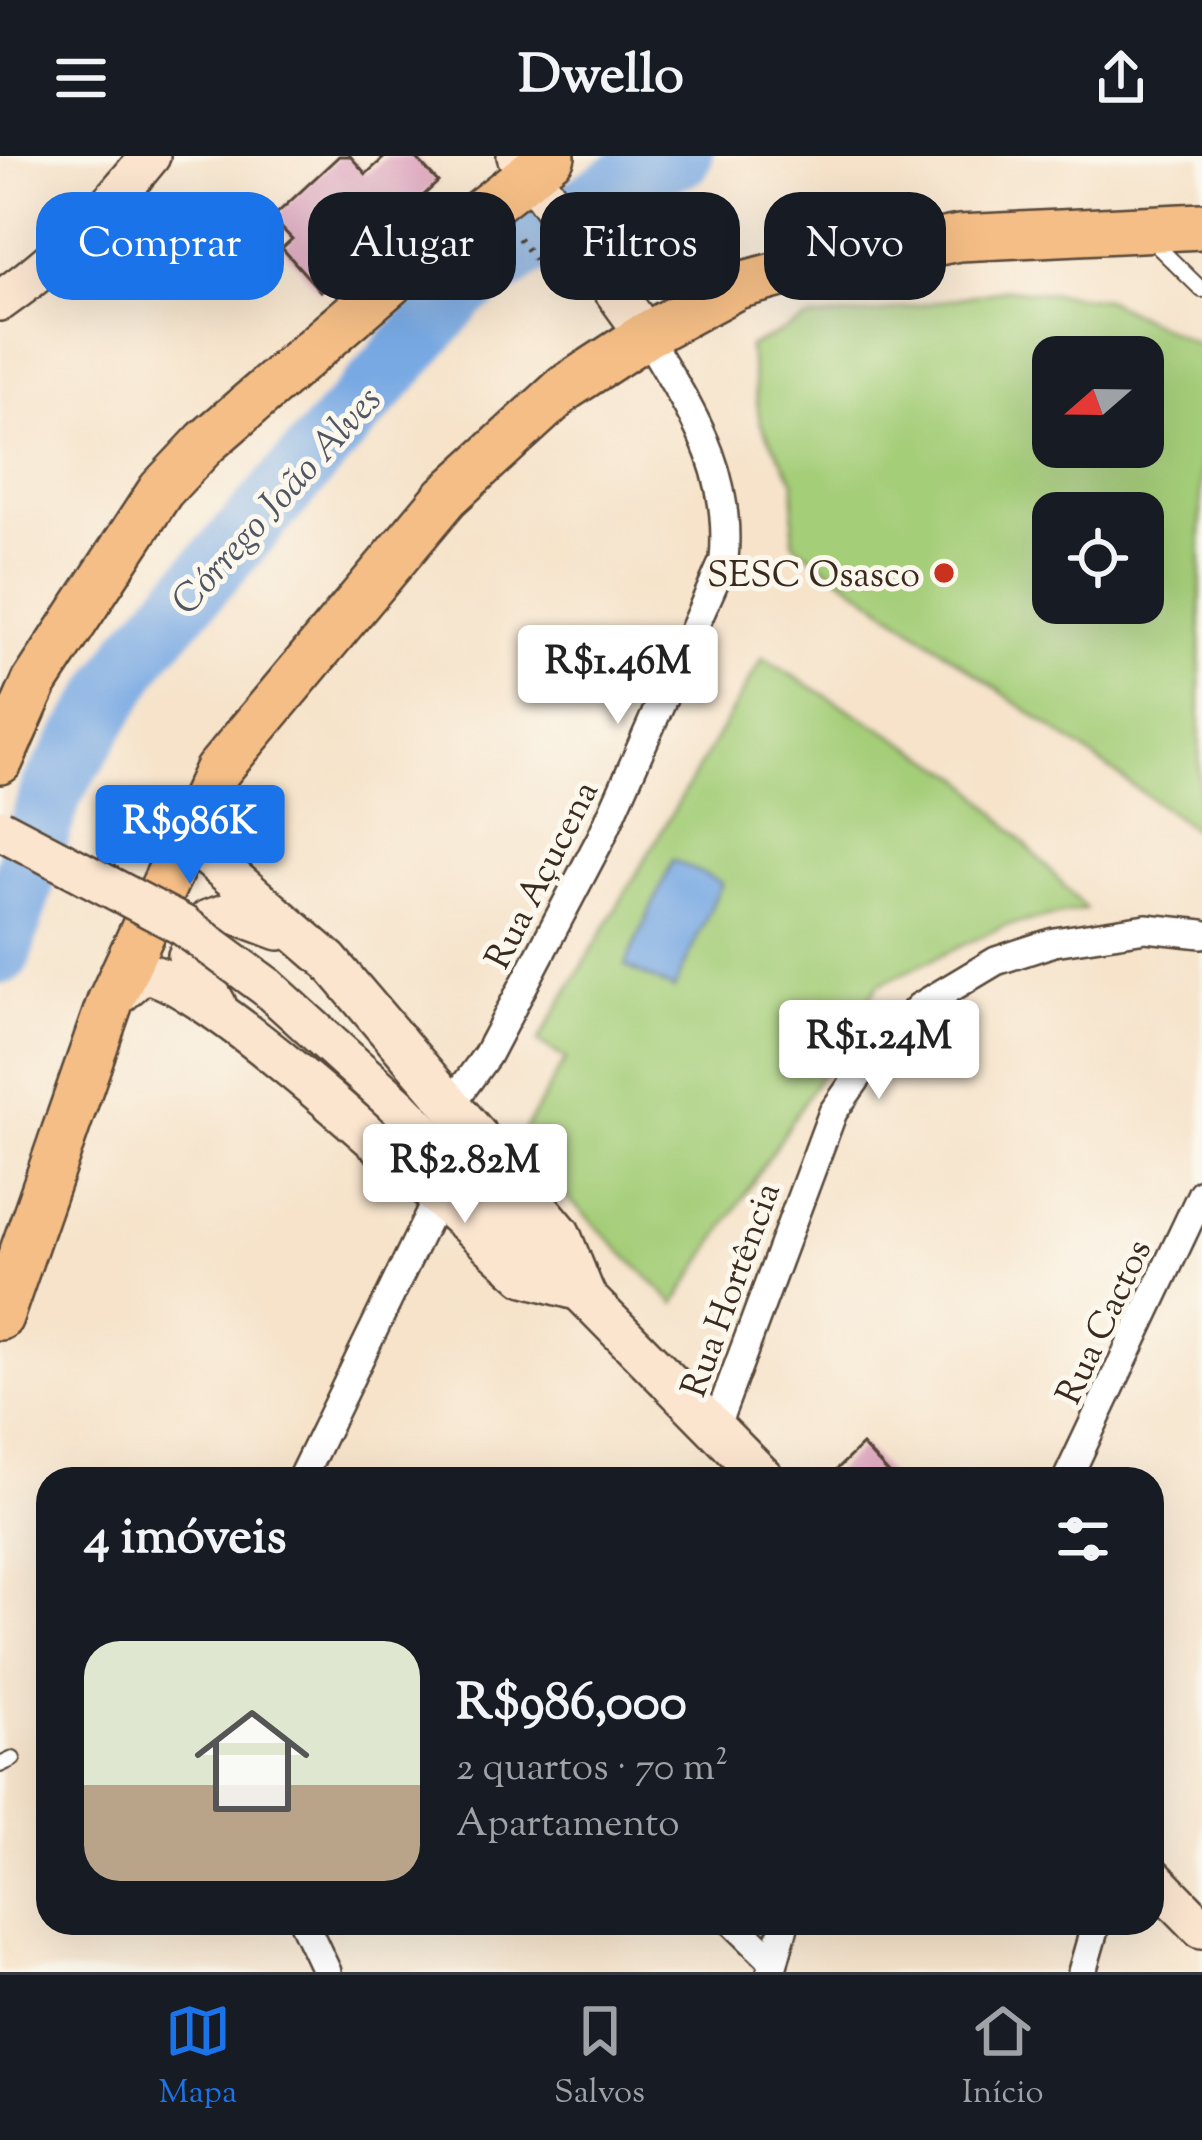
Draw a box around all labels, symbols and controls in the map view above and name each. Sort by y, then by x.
text: Dwello [518,39,684,117]
icon: menu [48,45,114,111]
icon: share [1088,45,1154,111]
chip: Comprar [36,192,284,300]
chip: Alugar [308,192,516,300]
chip: Filtros [540,192,740,300]
chip: Novo [764,192,946,300]
north arrow [1032,336,1164,468]
map controls [1032,336,1164,624]
water label: Córrego João Alves [161,376,397,629]
button: locate [1032,492,1164,624]
place label: SESC Osasco [707,551,920,603]
marker: SESC Osasco [931,560,957,586]
pin: R$1.46M [507,625,729,727]
text: R$1.46M [545,636,691,692]
street label: Rua Açucena [474,773,613,979]
pin: R$986K [92,785,288,887]
text: R$986K [123,796,257,852]
pin: R$1.24M [768,1000,990,1102]
text: R$1.24M [806,1011,952,1067]
pin: R$2.82M [354,1124,576,1226]
text: R$2.82M [390,1135,540,1191]
street label: Rua Hortência [670,1176,796,1405]
street label: Rua Cactos [1045,1232,1167,1414]
text: 4 imóveis [84,1503,287,1576]
icon: filters [1050,1506,1116,1572]
text: R$986,000 [456,1669,687,1742]
icon: home [180,1689,324,1833]
text: 2 quartos · 70 m² [456,1742,728,1798]
text: Apartamento [456,1798,680,1854]
tab: Mapa [158,1998,237,2118]
tab: Salvos [554,1998,645,2118]
tab: Início [962,1998,1044,2118]

